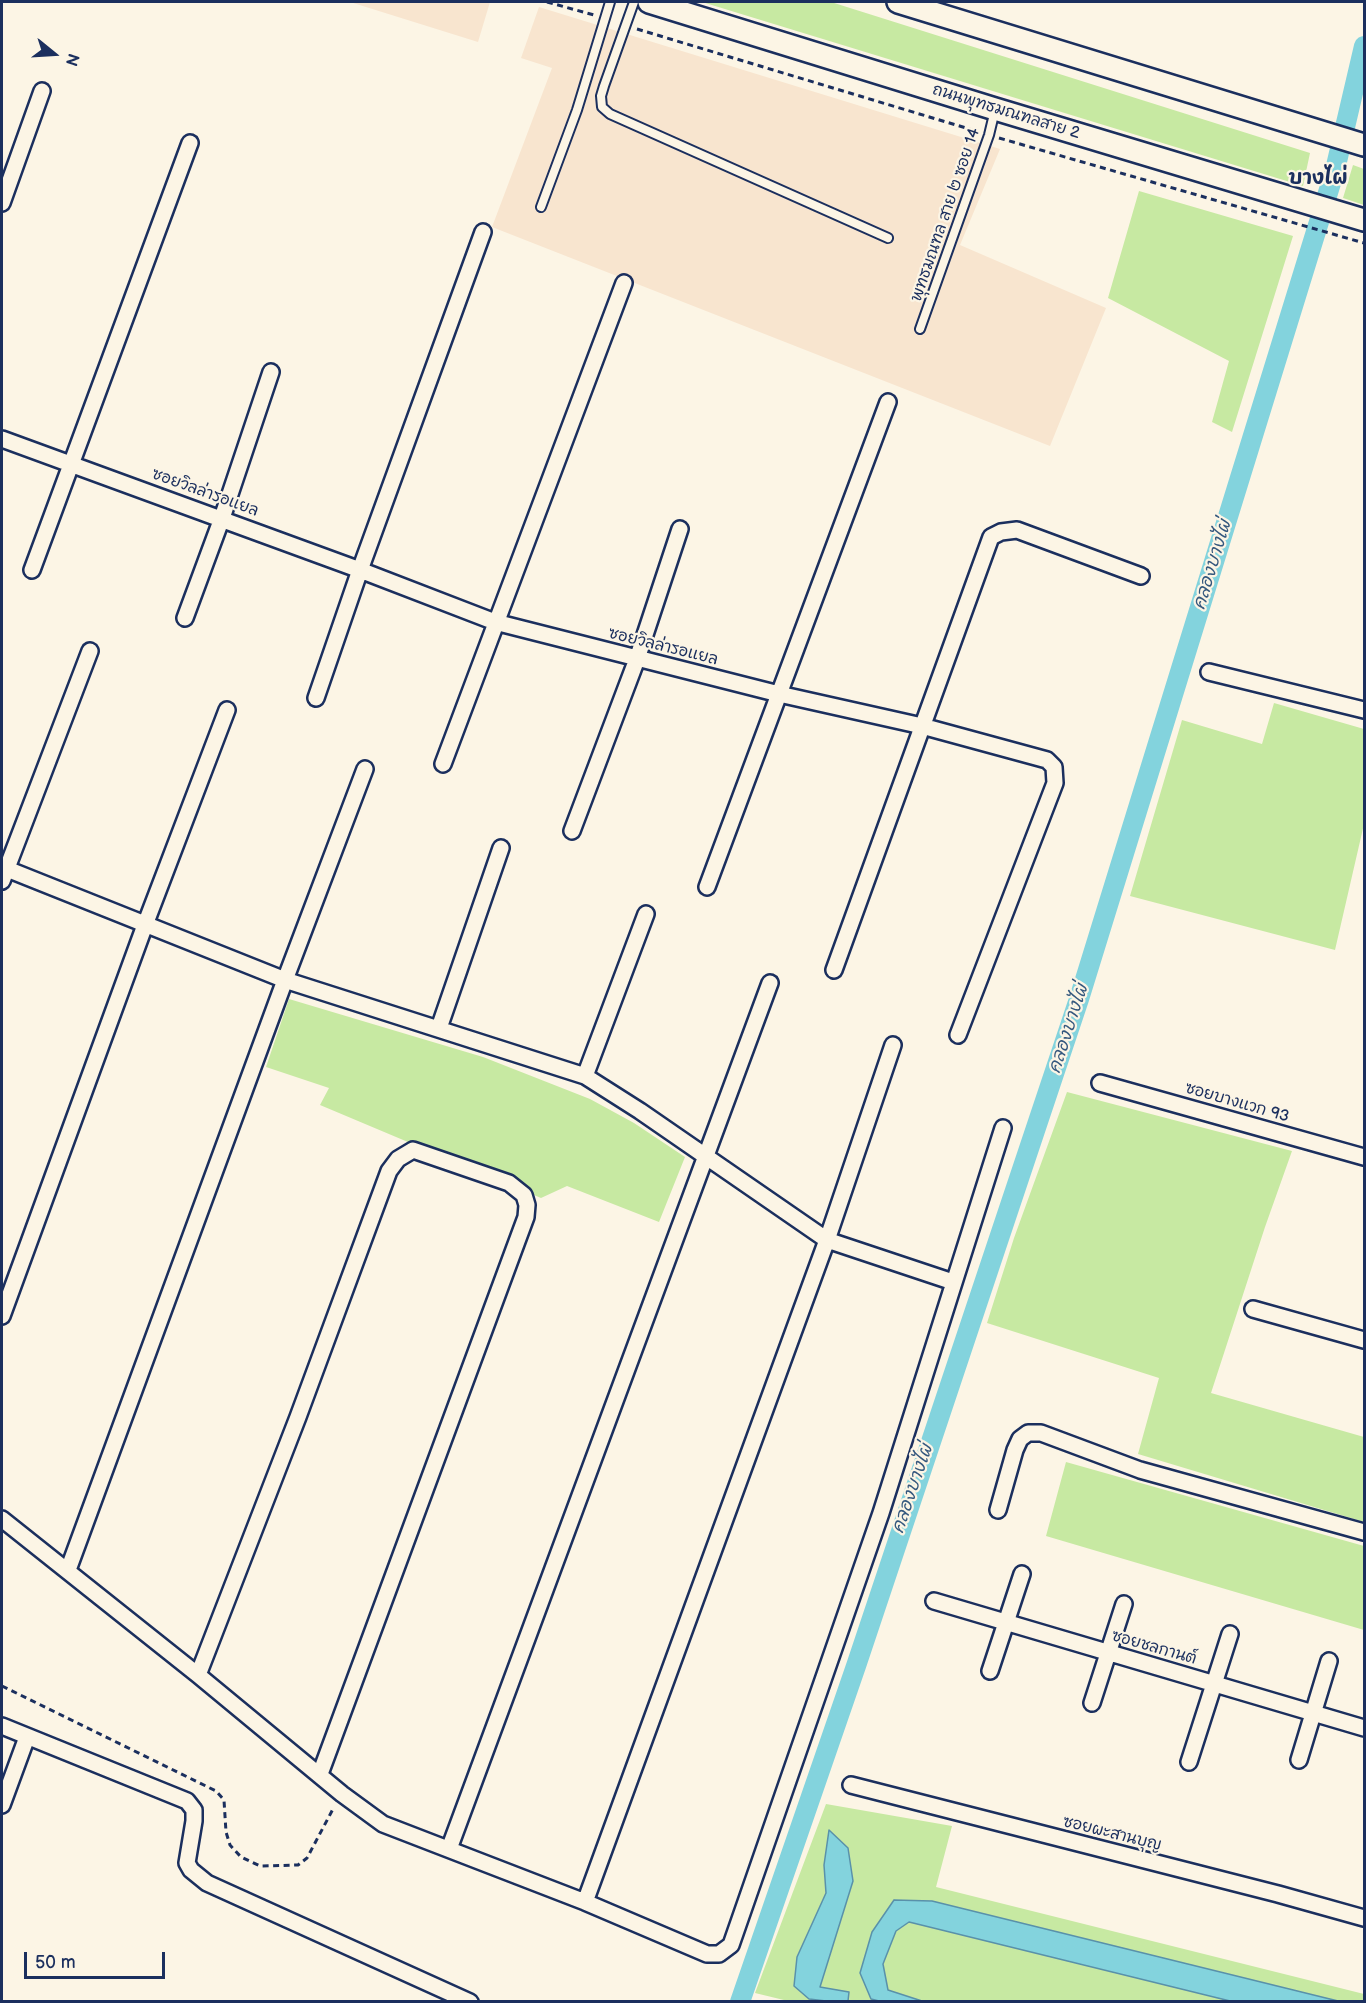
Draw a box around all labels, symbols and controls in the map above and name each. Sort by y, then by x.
north arrow [24,24,84,84]
text: N [61,51,82,68]
street label: ถนนพุทธมณฑลสาย 2 [930,80,1082,144]
street label: พุทธมณฑล สาย ๒ ซอย 14 [907,126,985,304]
district label: บางไผ่ [1289,167,1347,191]
street label: ซอยวิลล่ารอแยล [149,465,261,521]
water label: คลองบางไผ่ [1189,518,1237,612]
street label: ซอยวิลล่ารอแยล [606,624,720,670]
water label: คลองบางไผ่ [1044,982,1094,1076]
street label: ซอยบางแวก 93 [1183,1079,1291,1127]
water label: คลองบางไผ่ [888,1442,938,1536]
street label: ซอยชลกานต์ [1109,1627,1199,1669]
street label: ซอยผะสานบุญ [1061,1812,1163,1856]
scale bar [27,1940,168,1978]
text: 50 m [35,1952,76,1973]

